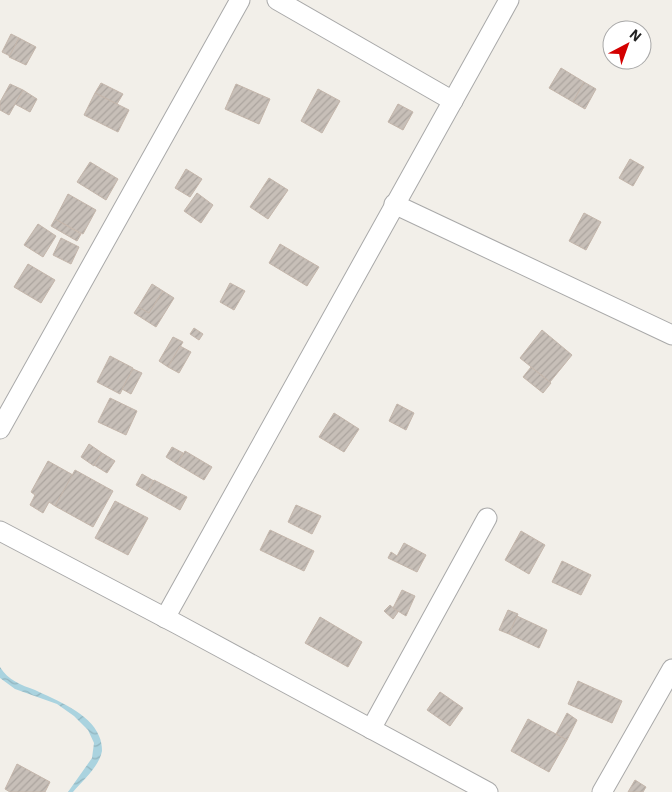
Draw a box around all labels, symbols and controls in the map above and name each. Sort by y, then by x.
north arrow [602,20,652,70]
text: N [626,25,645,45]

